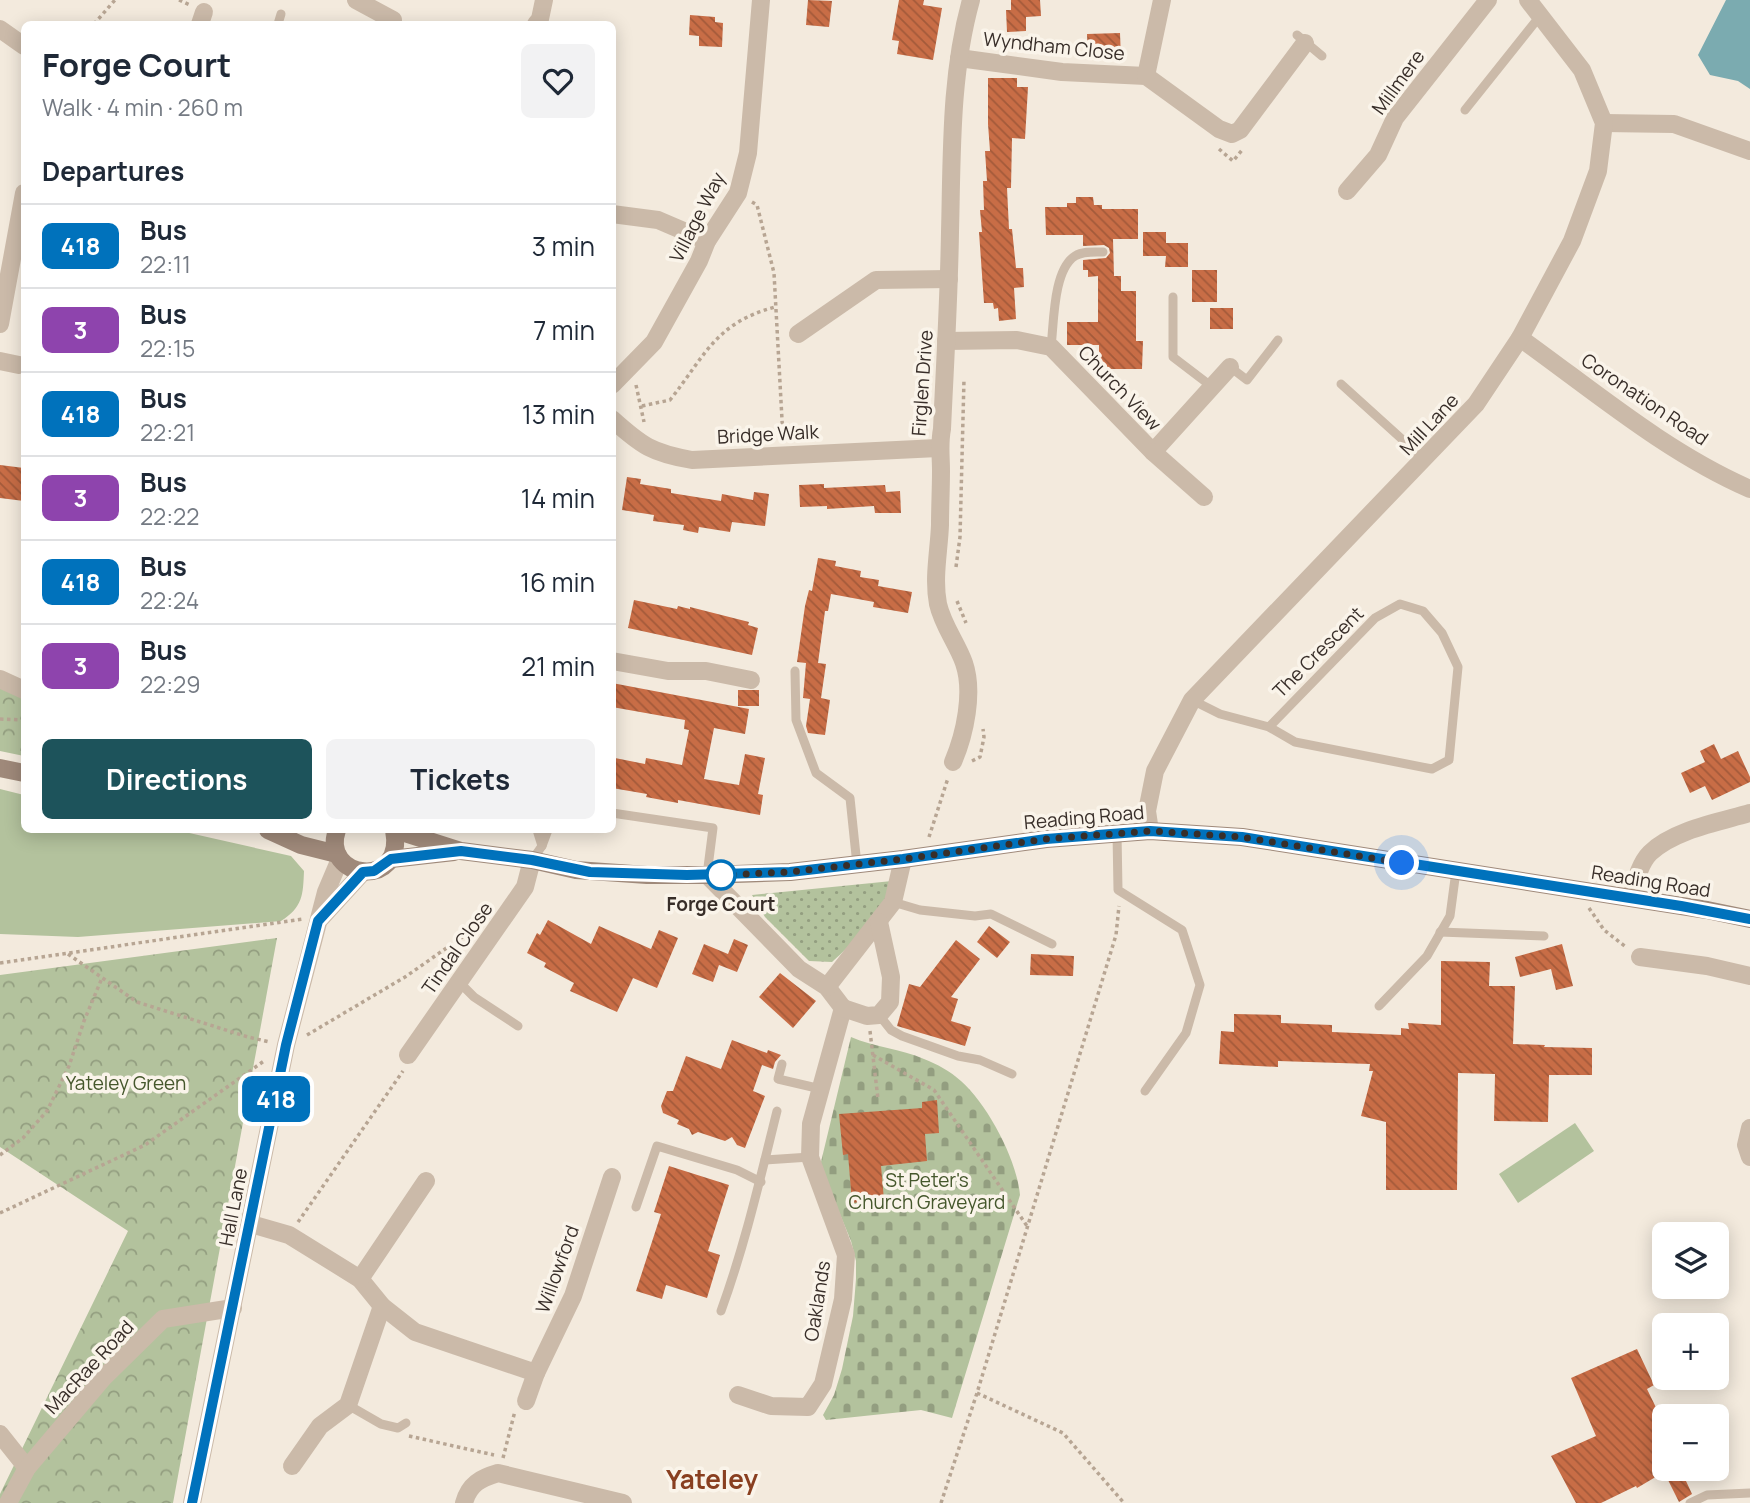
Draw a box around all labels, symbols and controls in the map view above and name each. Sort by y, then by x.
street label: Wyndham Close [982,26,1126,66]
text: Forge Court [42,42,231,87]
button: heart [521,44,595,118]
street label: Millmere [1366,44,1430,120]
text: Walk · 4 min · 260 m [42,91,243,123]
text: Departures [42,153,184,189]
street label: Village Way [663,167,731,267]
text: Bus [140,212,187,248]
text: 3 min [532,228,595,264]
text: 418 [61,229,100,262]
text: 22:11 [140,248,191,280]
text: Bus [140,296,187,332]
text: 7 min [533,312,595,348]
text: 3 [74,313,87,346]
street label: Firglen Drive [905,329,939,437]
text: 22:15 [140,332,195,364]
street label: Church View [1073,340,1168,437]
street label: Coronation Road [1576,347,1714,451]
text: Bus [140,380,187,416]
street label: Mill Lane [1394,387,1464,461]
text: 13 min [522,396,595,432]
text: 418 [61,397,100,430]
text: 22:21 [140,416,195,448]
street label: Bridge Walk [717,418,820,450]
text: Bus [140,464,187,500]
text: 14 min [521,480,595,516]
text: 3 [74,481,87,514]
text: 22:22 [140,500,199,532]
text: Bus [140,548,187,584]
text: 16 min [520,564,595,600]
text: 418 [61,565,100,598]
text: 22:24 [140,584,199,616]
street label: The Crescent [1267,601,1369,703]
text: Bus [140,632,187,668]
text: 21 min [521,648,595,684]
text: 3 [74,649,87,682]
text: 22:29 [140,668,200,700]
button: Directions [42,739,312,819]
button: Tickets [326,739,595,819]
street label: Reading Road [1023,799,1145,835]
your location [1384,845,1419,880]
street label: Reading Road [1589,859,1713,903]
marker: Forge Court [706,860,736,890]
place label: Forge Court [666,891,776,917]
street label: Tindal Close [416,897,498,999]
park label: Yateley Green [66,1070,186,1096]
line badge: 418 [236,1076,316,1122]
text: 418 [256,1082,296,1115]
street label: Hall Lane [213,1166,253,1248]
park label: St Peter's Church Graveyard [849,1167,1005,1215]
street label: Willowford [529,1221,585,1317]
map controls [1652,1222,1729,1481]
button: layers [1652,1222,1729,1299]
street label: Oaklands [798,1259,836,1343]
button: + [1652,1313,1729,1390]
street label: MacRae Road [39,1314,139,1420]
button: − [1652,1404,1729,1481]
district label: Yateley [666,1461,759,1497]

